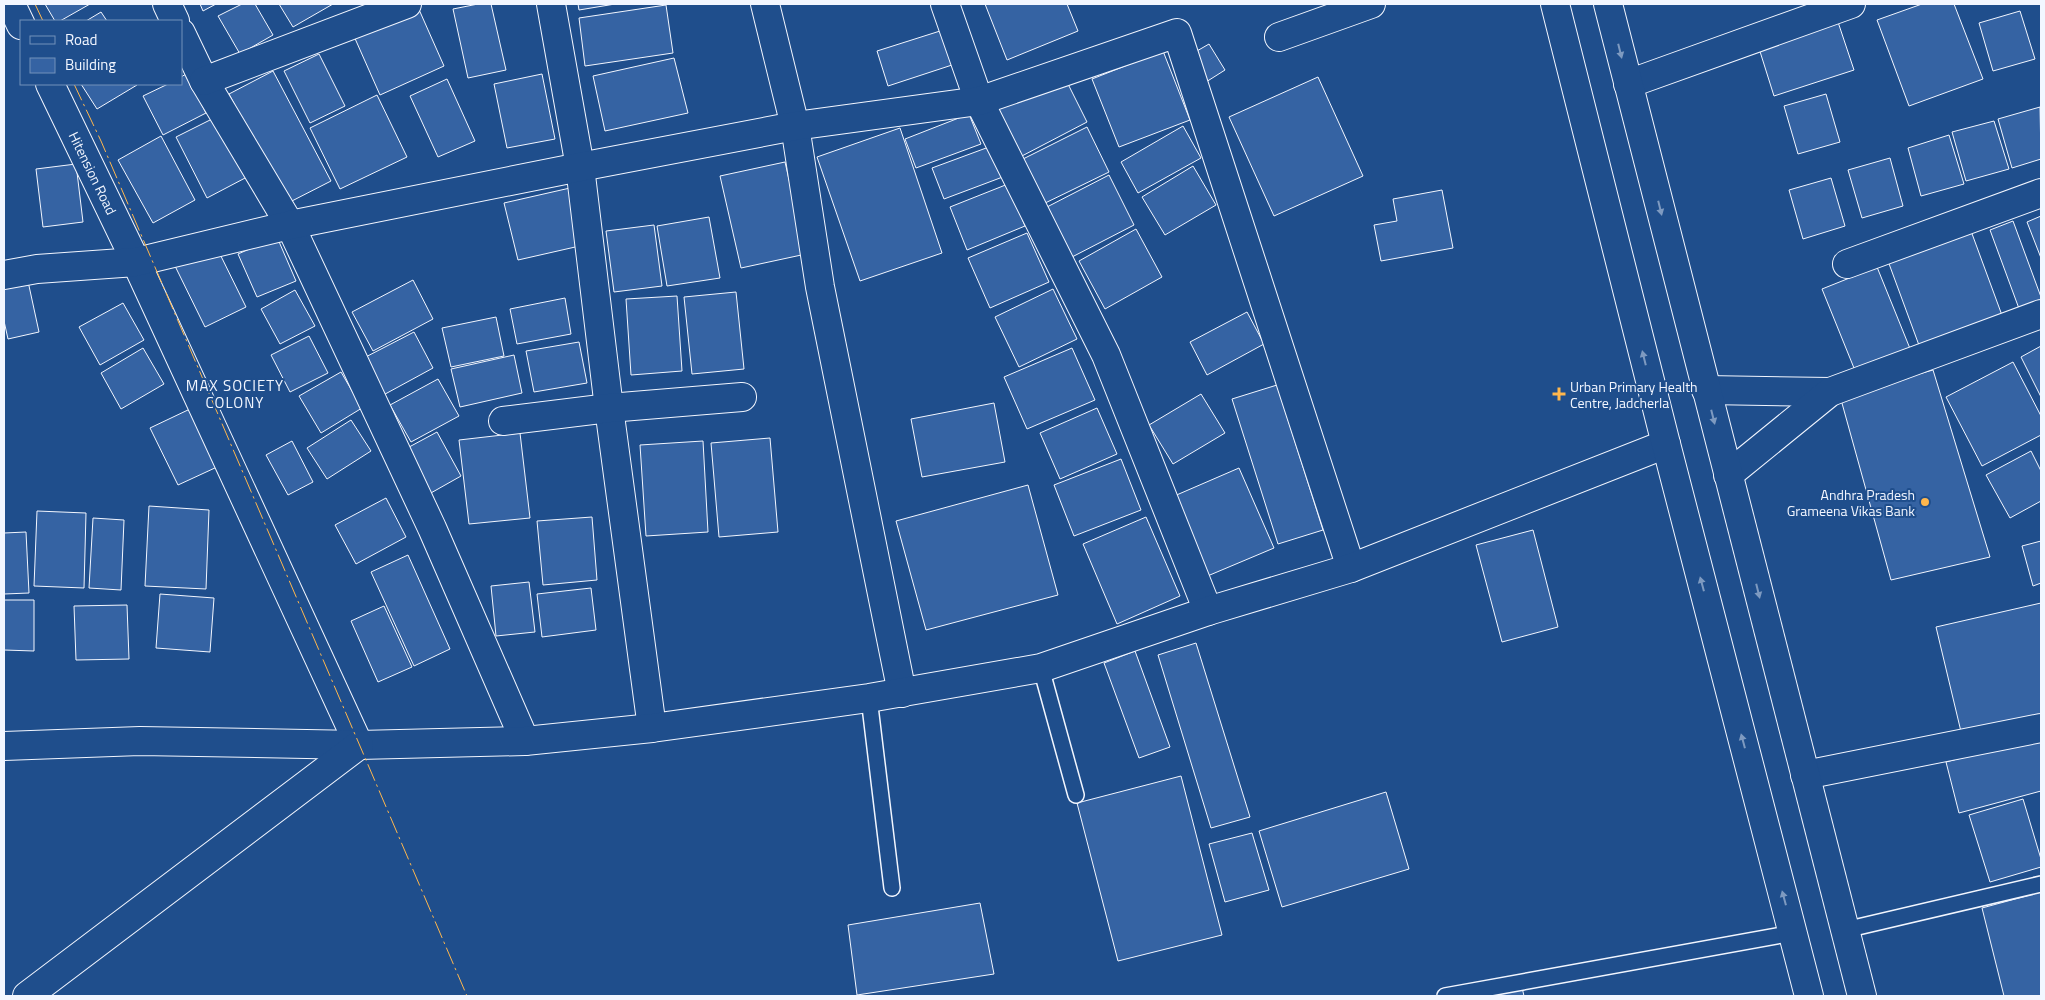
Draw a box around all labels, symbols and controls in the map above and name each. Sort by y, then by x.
legend [20,20,182,85]
text: Road [65,28,97,51]
one-way arrow [1616,43,1624,59]
text: Building [65,53,116,76]
street label: Hitension Road [64,128,122,218]
one-way arrow [1656,201,1664,216]
one-way arrow [1640,351,1648,366]
district label: MAX SOCIETY COLONY [186,374,284,414]
place label: Urban Primary Health Centre, Jadcherla [1570,376,1698,413]
marker: Urban Primary Health Centre, Jadcherla [1552,387,1566,401]
one-way arrow [1709,409,1717,424]
place label: Andhra Pradesh Grameena Vikas Bank [1787,484,1915,521]
marker: Andhra Pradesh Grameena Vikas Bank [1919,496,1931,508]
one-way arrow [1698,576,1706,591]
one-way arrow [1754,584,1762,599]
one-way arrow [1739,733,1747,748]
one-way arrow [1780,891,1788,906]

